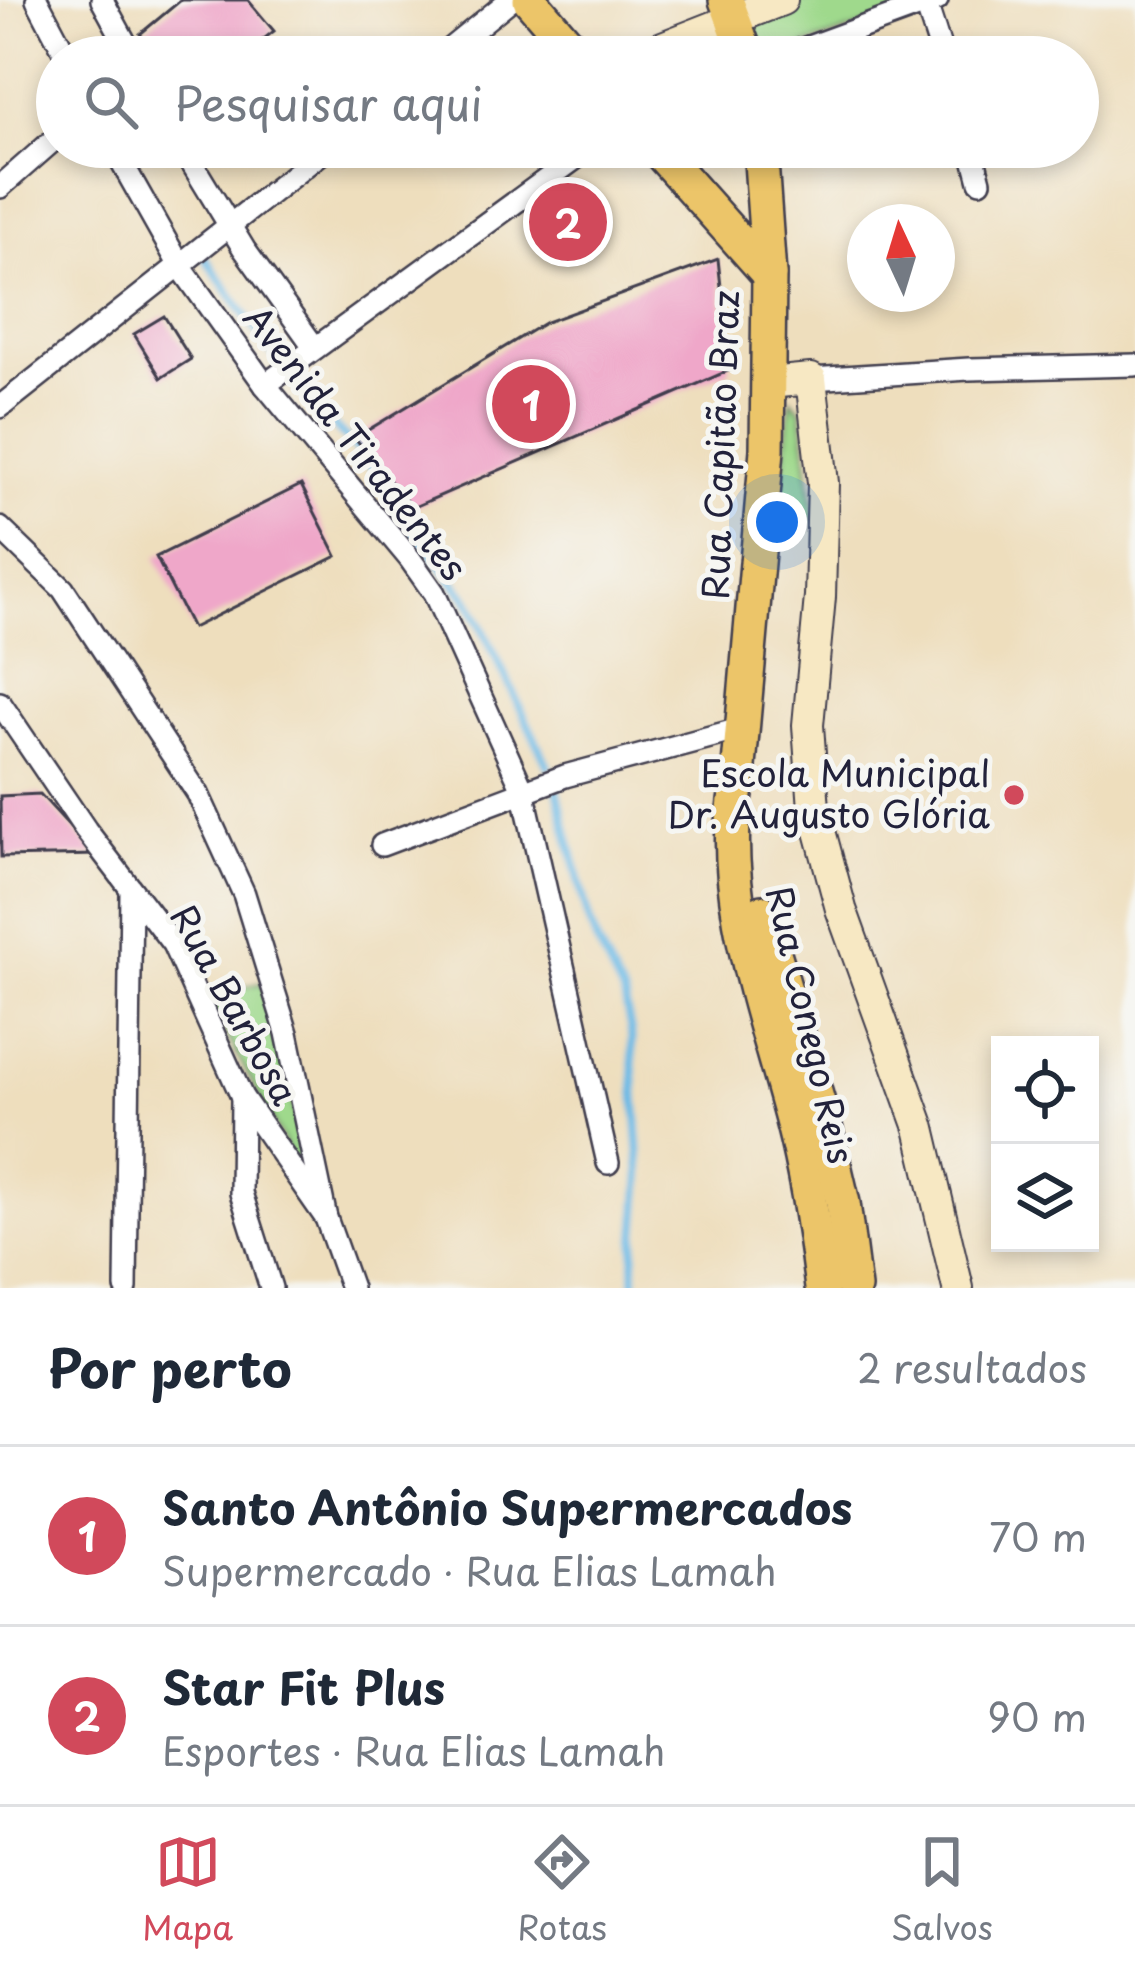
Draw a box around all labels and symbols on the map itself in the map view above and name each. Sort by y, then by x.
pin: 2 [529,177,607,267]
north arrow [847,204,955,312]
street label: Rua Capitão Braz [687,289,751,600]
street label: Avenida Tiradentes [232,293,481,591]
pin: 1 [492,359,570,449]
your location [747,492,807,552]
place label: Escola Municipal Dr. Augusto Glória [668,745,990,840]
marker: Escola Municipal Dr. Augusto Glória [1001,782,1027,808]
street label: Rua Conego Reis [754,880,870,1169]
street label: Rua Barbosa [158,894,313,1114]

